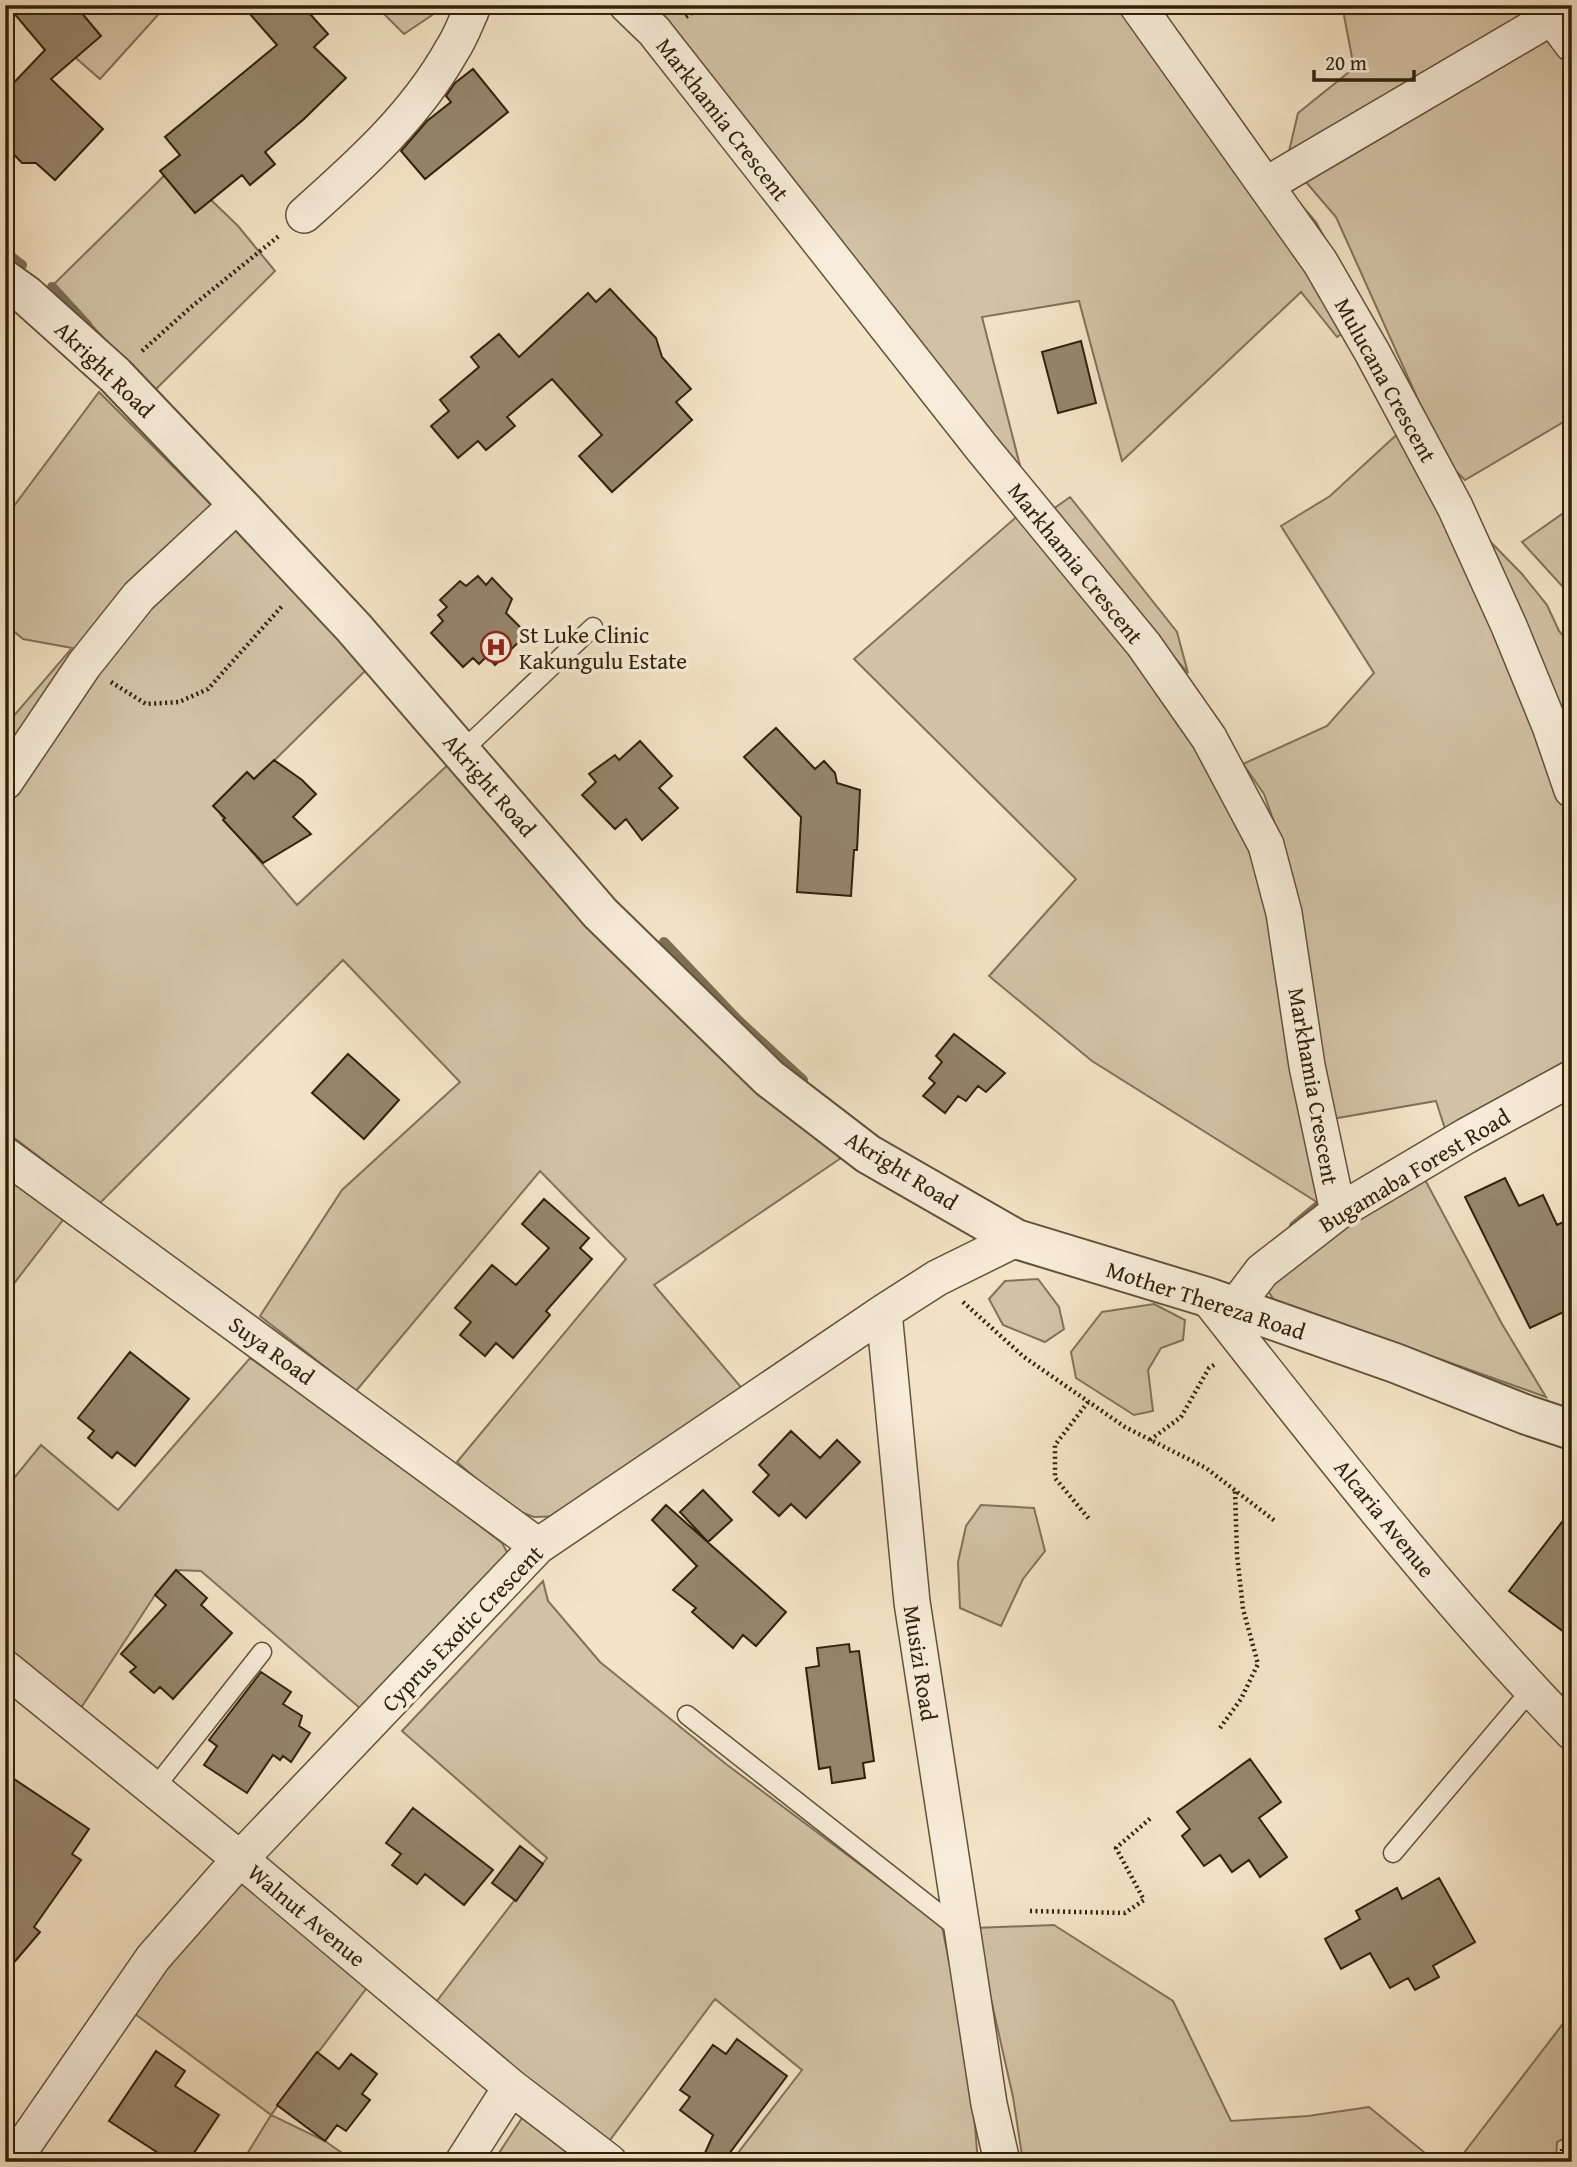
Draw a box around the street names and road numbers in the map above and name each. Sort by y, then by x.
street label: Markhamia Crescent [649,30,797,208]
street label: Mulucana Crescent [1327,292,1445,468]
street label: Akright Road [48,313,163,426]
street label: Markhamia Crescent [1000,475,1152,651]
street label: Akright Road [436,726,545,844]
street label: Markhamia Crescent [1280,985,1348,1187]
street label: Bugamaba Forest Road [1312,1099,1516,1240]
street label: Akright Road [839,1122,965,1218]
street label: Mother Thereza Road [1102,1252,1311,1348]
street label: Suya Road [222,1308,322,1393]
street label: Alcaria Avenue [1327,1452,1443,1584]
street label: Cyprus Exotic Crescent [374,1537,550,1719]
street label: Musizi Road [896,1603,947,1724]
street label: Walnut Avenue [241,1856,373,1974]

